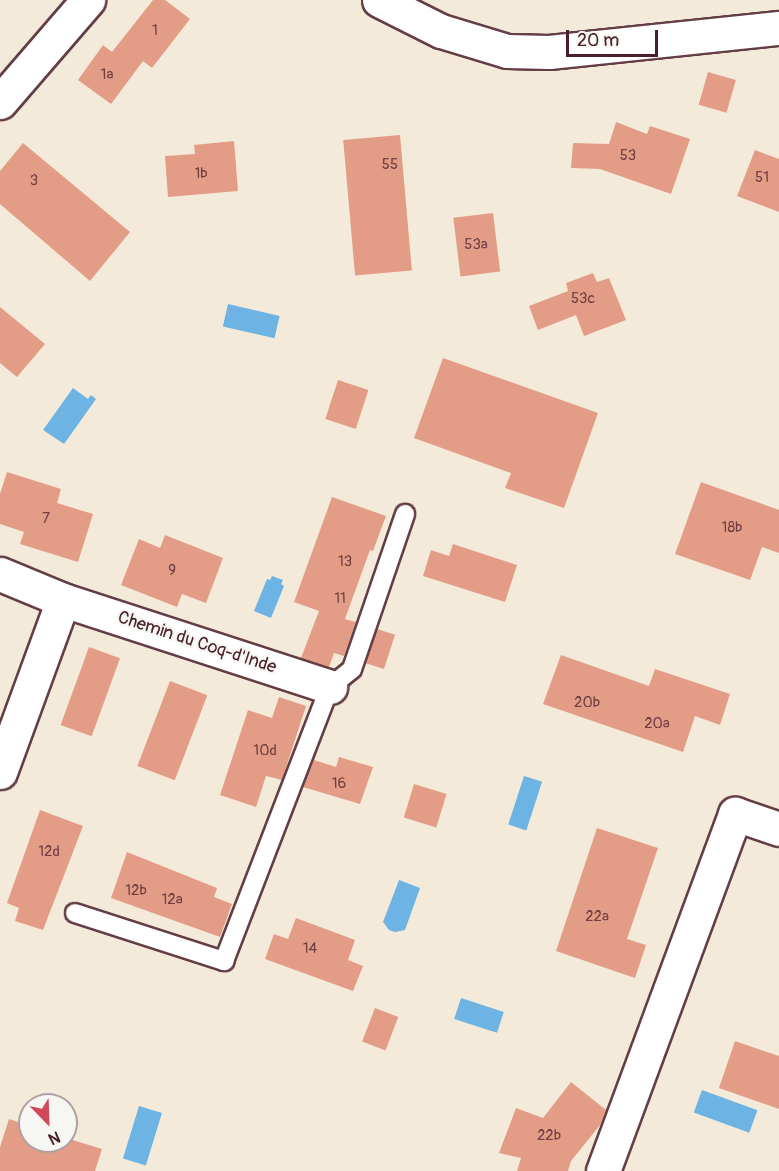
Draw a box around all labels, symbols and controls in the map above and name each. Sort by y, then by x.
scale bar [569,18,660,56]
house number: 1 [152,22,158,40]
text: 20 m [577,29,619,52]
house number: 1a [101,66,113,84]
house number: 53 [620,147,636,165]
house number: 55 [382,156,398,174]
house number: 1b [194,165,208,183]
house number: 51 [755,169,769,187]
house number: 3 [30,172,38,190]
house number: 53a [464,236,488,254]
house number: 53c [571,290,595,308]
house number: 7 [42,510,50,528]
house number: 18b [722,519,742,537]
house number: 13 [338,553,352,571]
house number: 9 [168,562,176,580]
house number: 11 [334,590,346,608]
street label: Chemin du Coq-d'Inde [115,607,279,679]
house number: 20b [574,694,600,712]
house number: 20a [644,715,670,733]
house number: 10d [253,742,277,760]
house number: 16 [332,775,346,793]
house number: 12d [38,843,60,861]
house number: 12b [125,882,147,900]
house number: 12a [161,891,183,909]
house number: 22a [585,908,609,926]
house number: 14 [303,940,317,958]
north arrow [18,1093,78,1153]
text: N [45,1126,63,1149]
house number: 22b [537,1127,561,1145]

